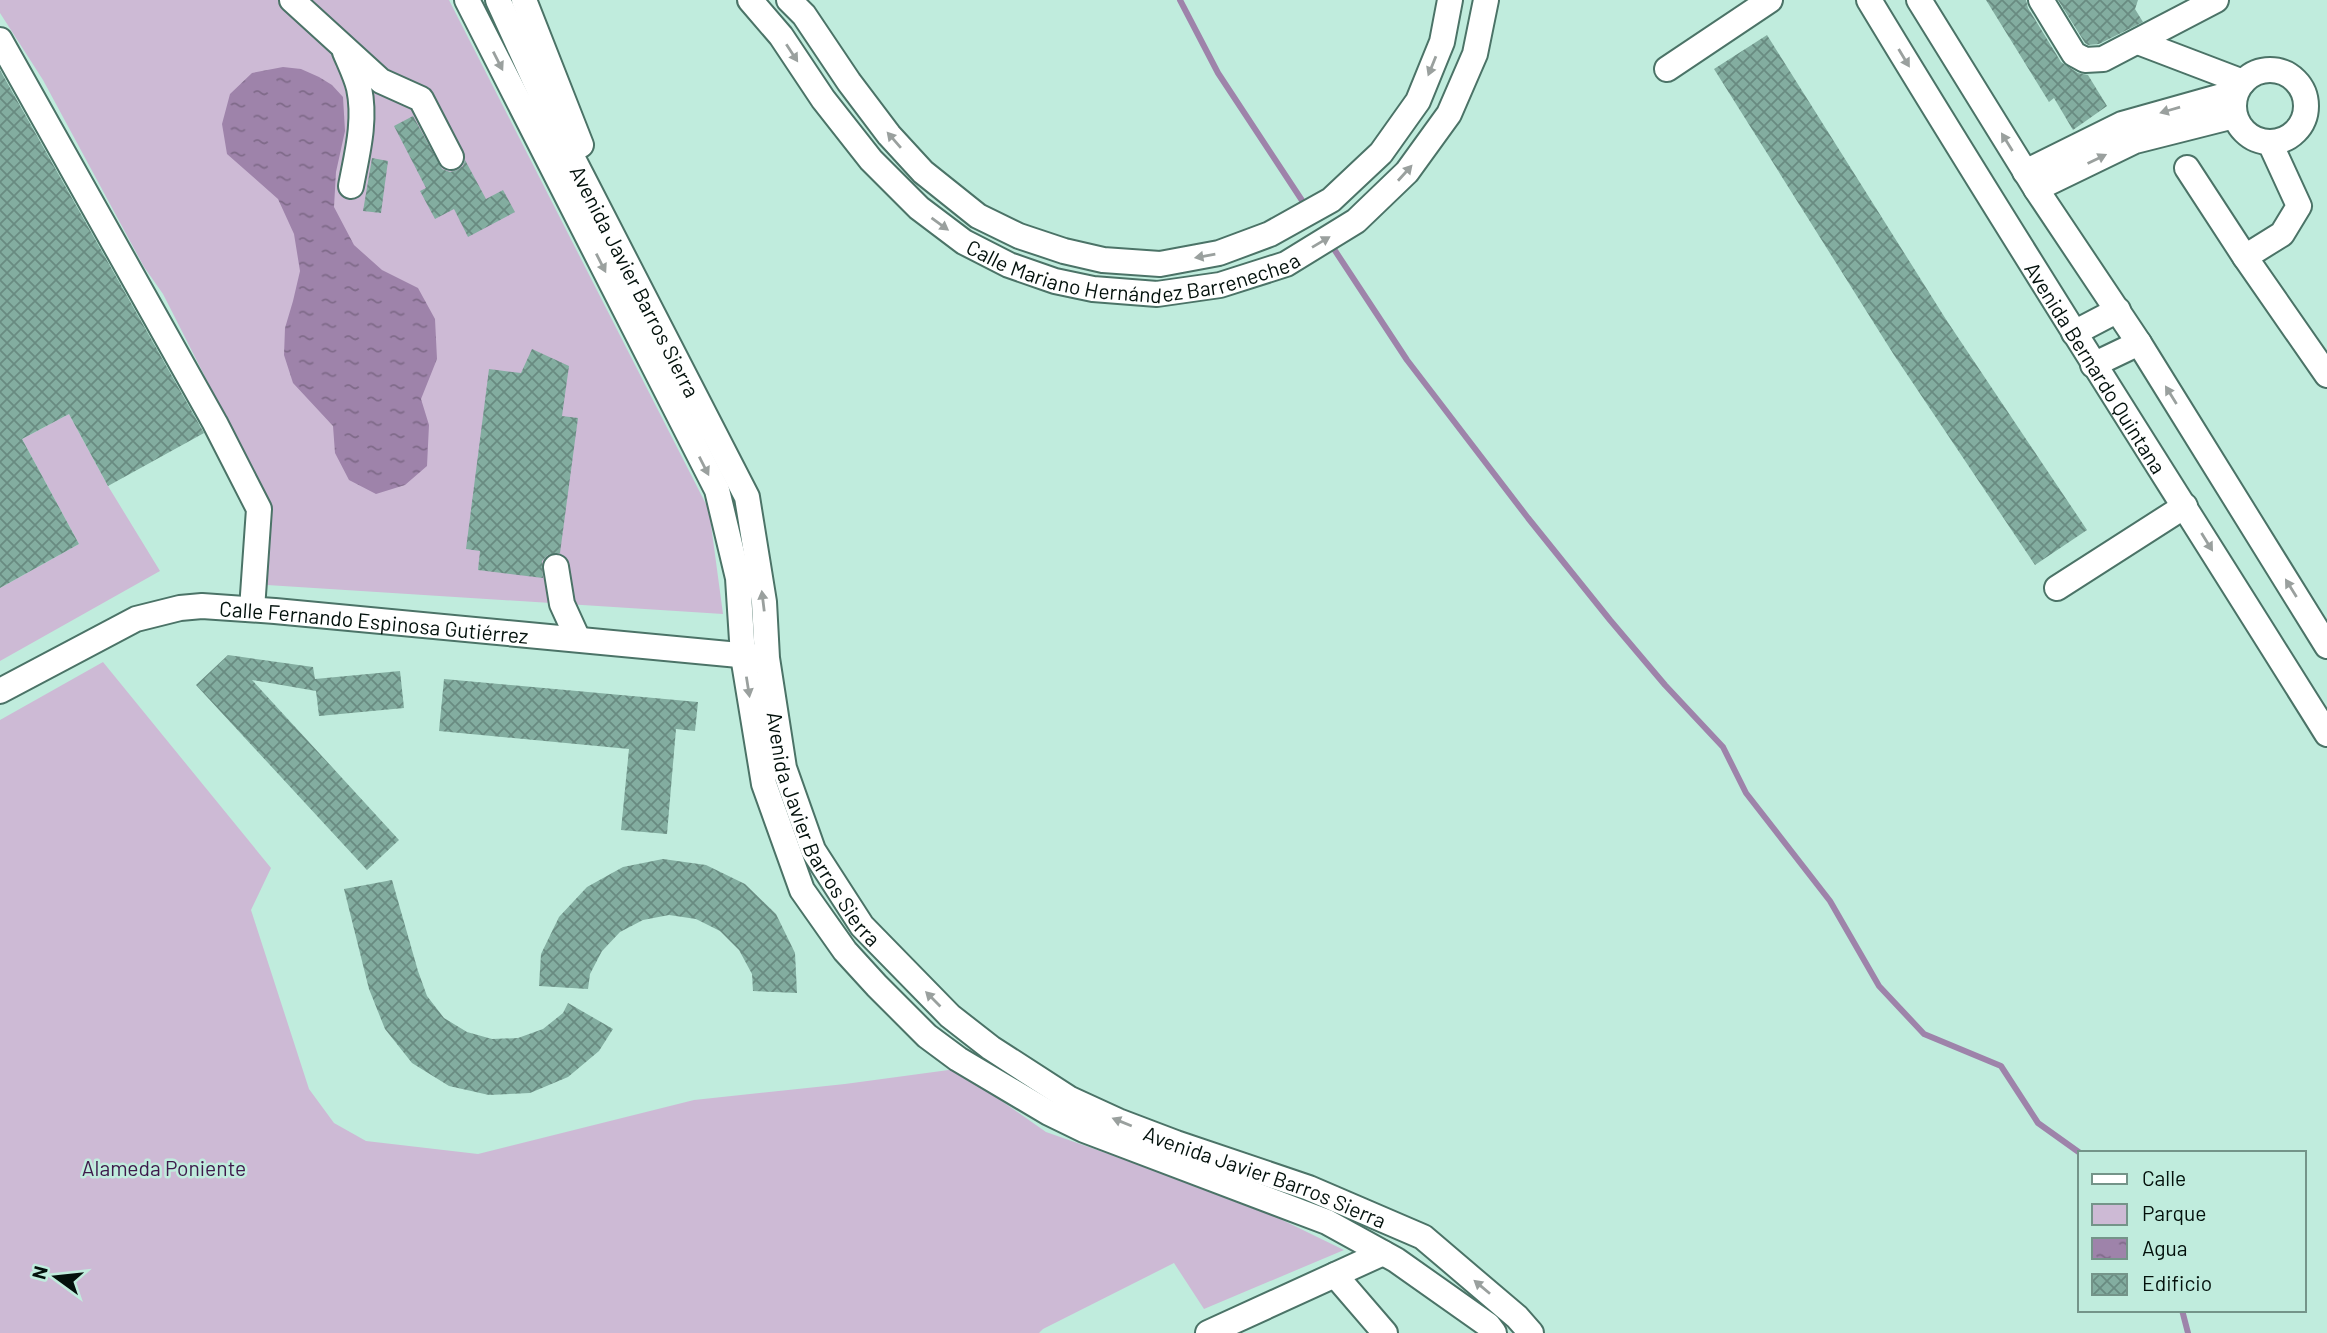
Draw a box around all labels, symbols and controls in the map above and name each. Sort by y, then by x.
one-way arrow [786,43,799,63]
one-way arrow [1898,49,1911,68]
one-way arrow [492,51,503,71]
one-way arrow [1427,55,1438,76]
one-way arrow [2159,105,2181,116]
one-way arrow [886,131,902,149]
one-way arrow [2000,133,2013,152]
one-way arrow [2087,153,2107,165]
street label: Avenida Javier Barros Sierra [566,161,706,401]
one-way arrow [1397,164,1413,182]
one-way arrow [931,217,949,231]
street label: Calle Mariano Hernández Barrenechea [961,226,1305,264]
text: Calle Mariano Hernández Barrenechea [963,233,1304,307]
one-way arrow [1312,236,1331,249]
one-way arrow [1194,250,1216,261]
one-way arrow [595,253,607,273]
street label: Avenida Bernardo Quintana [2020,257,2172,478]
one-way arrow [2164,385,2177,404]
one-way arrow [699,456,710,476]
one-way arrow [2201,532,2214,551]
one-way arrow [2284,579,2297,598]
one-way arrow [758,589,769,611]
street label: Calle Fernando Espinosa Gutiérrez [219,595,530,647]
one-way arrow [743,677,754,699]
street label: Avenida Javier Barros Sierra [763,710,886,951]
one-way arrow [925,991,941,1008]
one-way arrow [1112,1116,1133,1127]
street label: Avenida Javier Barros Sierra [1140,1120,1390,1232]
legend [2078,1151,2306,1312]
park label: Alameda Poniente [82,1155,246,1180]
text: Calle [2142,1165,2186,1190]
text: Parque [2142,1200,2207,1225]
text: Agua [2142,1235,2188,1260]
north arrow [21,1242,91,1312]
text: N [26,1263,52,1282]
text: Edificio [2142,1270,2212,1295]
one-way arrow [1473,1280,1490,1295]

